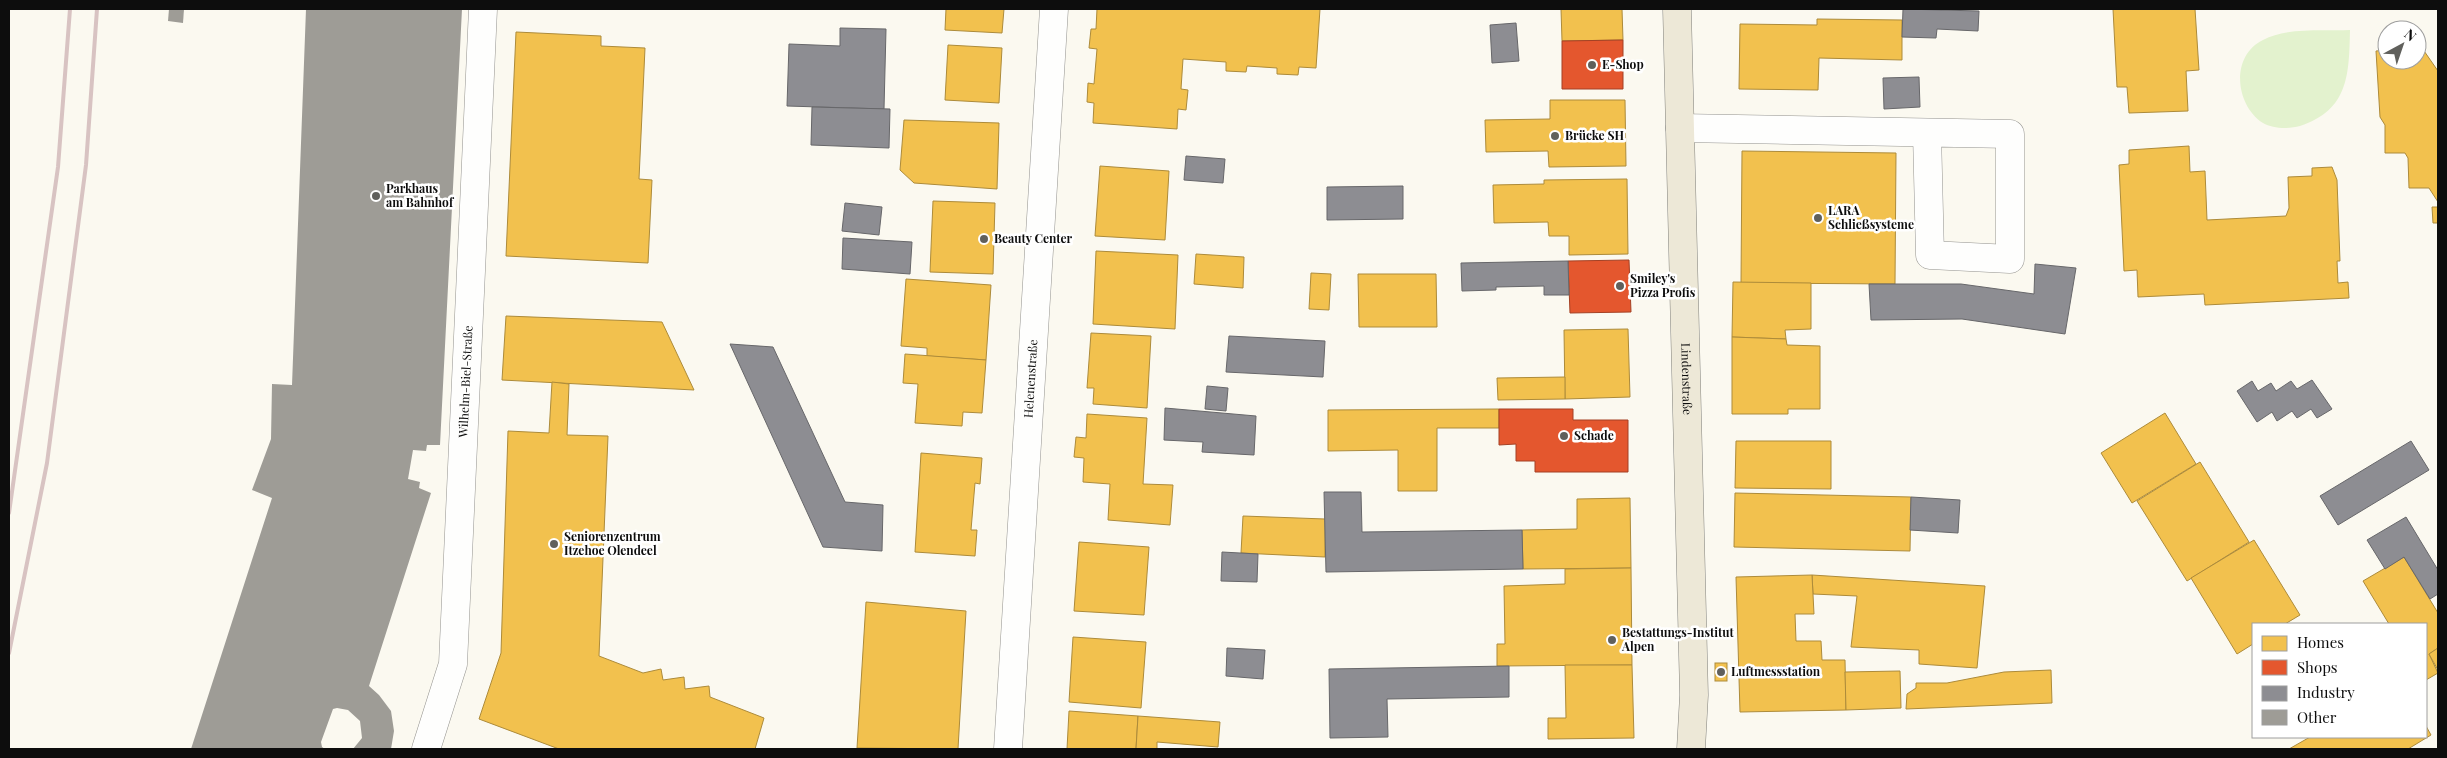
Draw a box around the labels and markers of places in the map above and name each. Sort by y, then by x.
place label: E-Shop [1602,56,1644,72]
marker: E-Shop [1586,59,1598,71]
place label: Brücke SH [1565,127,1624,143]
marker: Brücke SH [1549,130,1561,142]
place label: Parkhaus am Bahnhof [386,180,455,210]
marker: Parkhaus am Bahnhof [370,190,382,202]
place label: LARA Schließsysteme [1828,202,1914,232]
marker: LARA Schließsysteme [1812,212,1824,224]
place label: Beauty Center [994,230,1072,246]
marker: Beauty Center [978,233,990,245]
place label: Smiley's Pizza Profis [1630,270,1696,300]
marker: Smiley's Pizza Profis [1614,280,1626,292]
place label: Schade [1574,427,1614,443]
marker: Schade [1558,430,1570,442]
place label: Seniorenzentrum Itzehoe Olendeel [564,528,661,558]
marker: Seniorenzentrum Itzehoe Olendeel [548,538,560,550]
place label: Bestattungs-Institut Alpen [1621,624,1734,654]
marker: Bestattungs-Institut Alpen [1606,634,1618,646]
place label: Luftmessstation [1731,663,1821,679]
marker: Luftmessstation [1715,666,1727,678]

